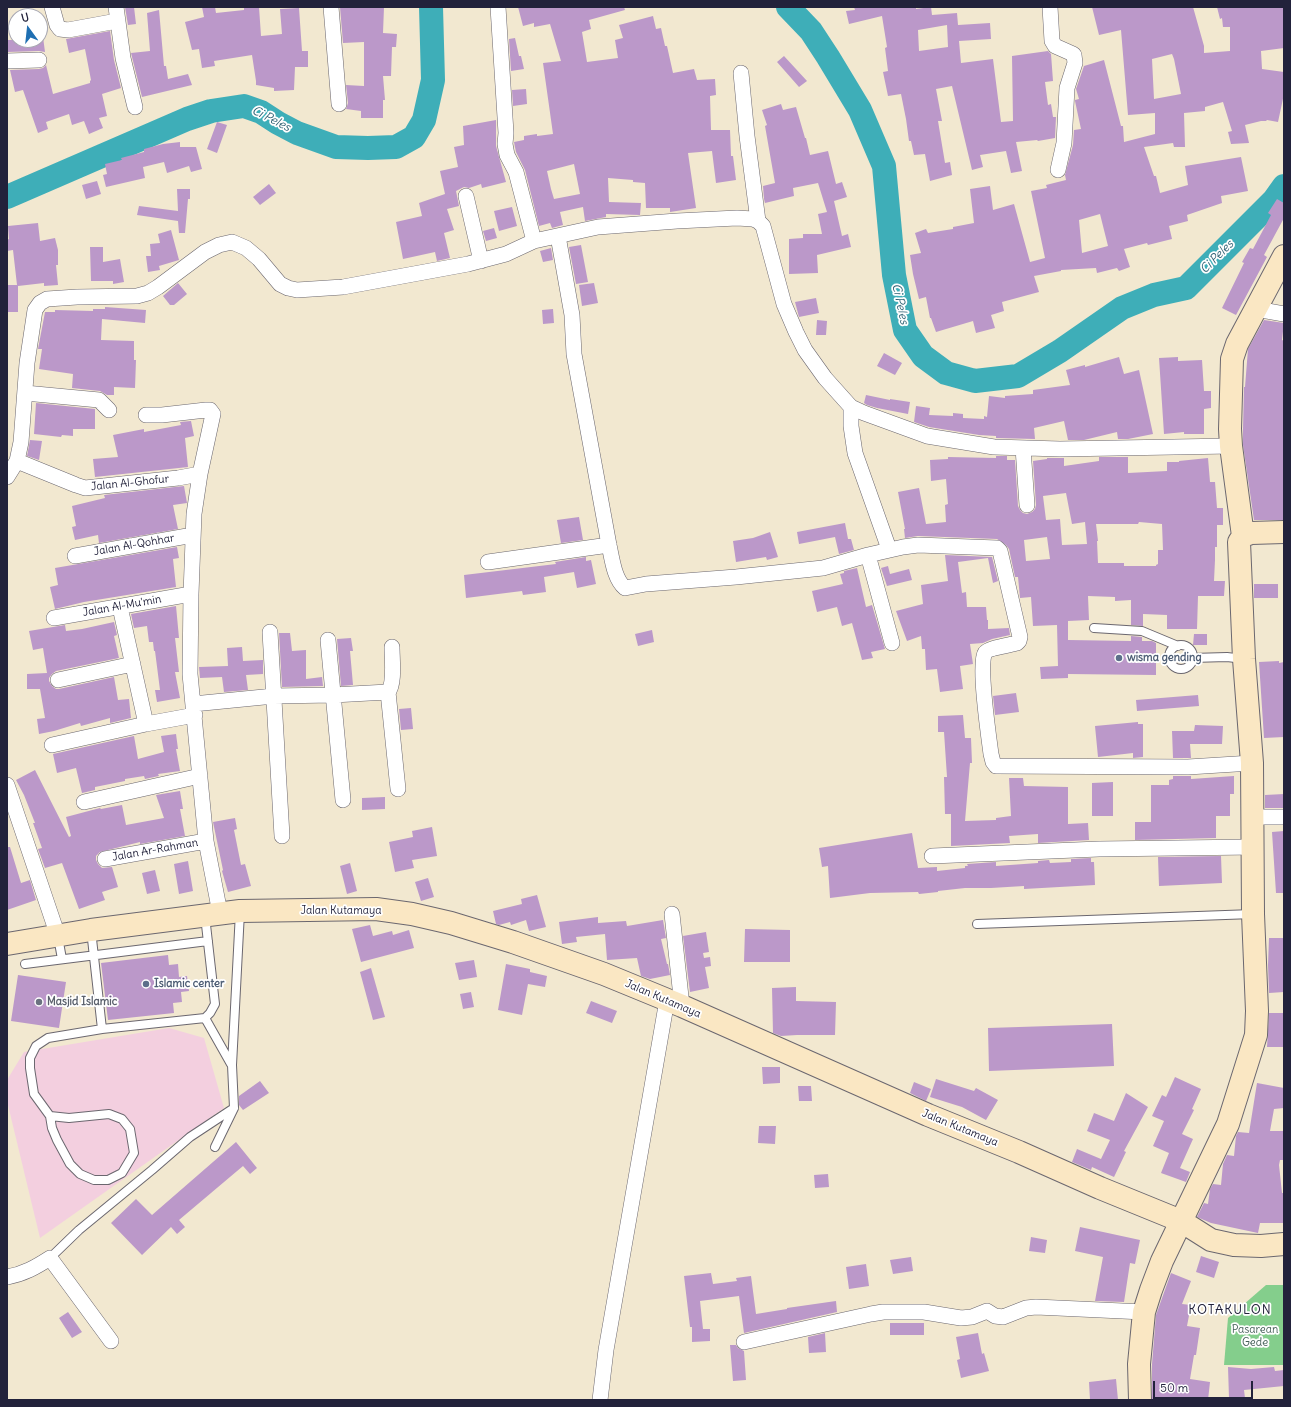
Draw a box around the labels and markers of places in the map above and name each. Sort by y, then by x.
place label: wisma gending [1127,651,1202,665]
marker: wisma gending [1114,653,1124,663]
place label: Islamic center [154,977,224,991]
marker: Islamic center [141,979,151,989]
place label: Masjid Islamic [47,995,117,1009]
marker: Masjid Islamic [34,997,44,1007]

